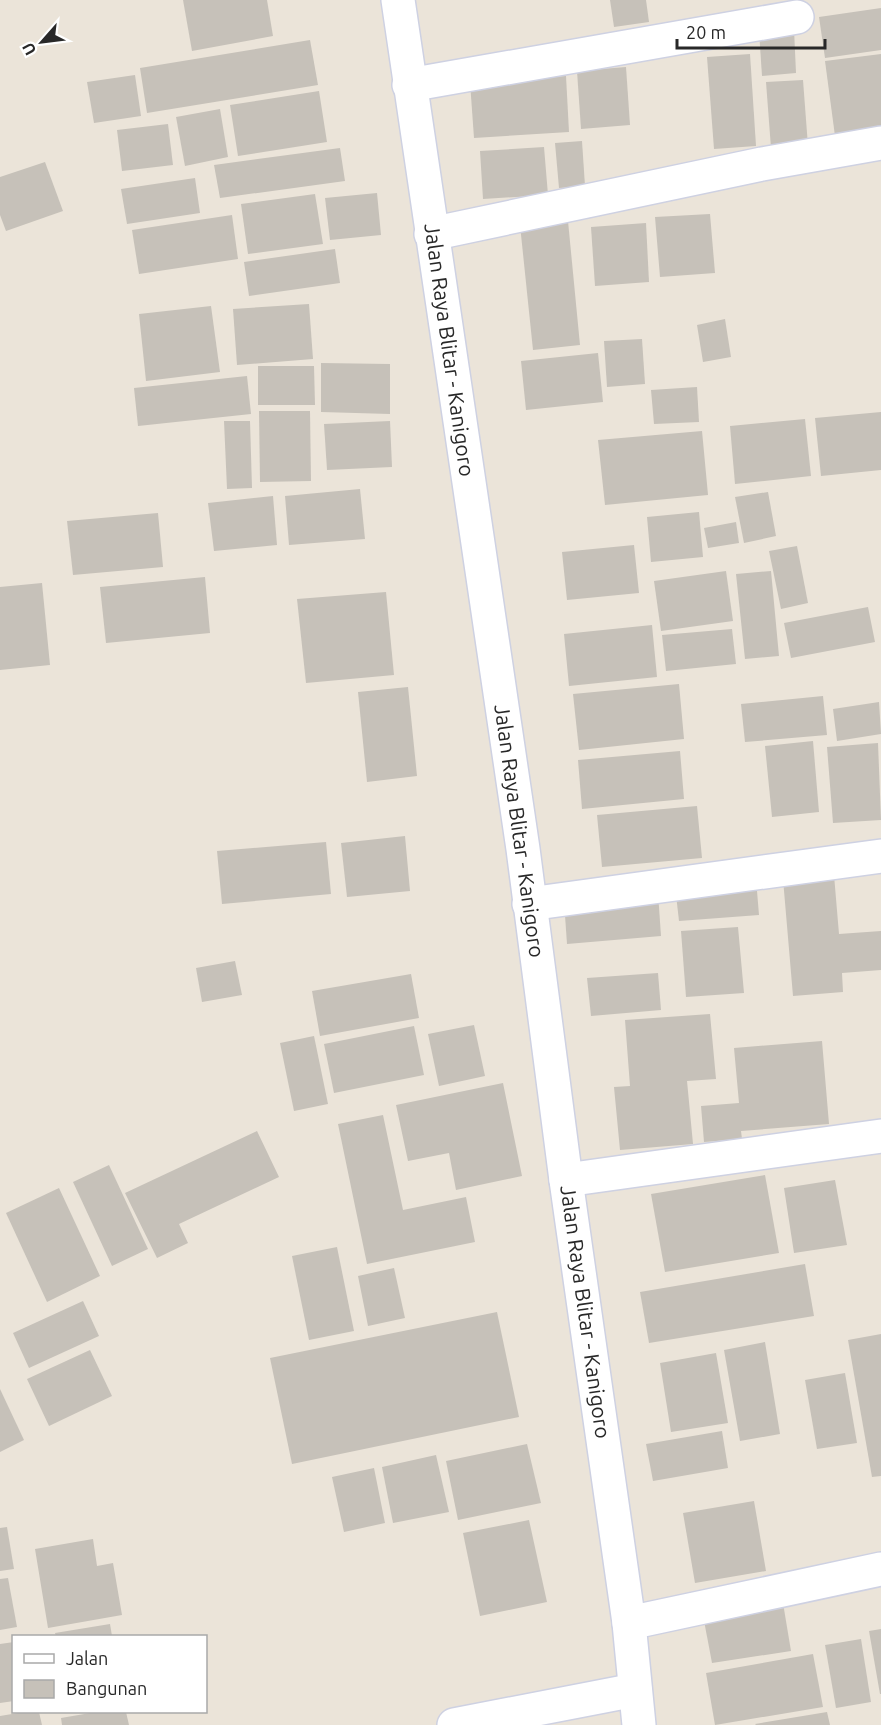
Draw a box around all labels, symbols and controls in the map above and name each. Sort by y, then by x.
north arrow [12,12,72,72]
scale bar [677,12,826,50]
text: 20 m [686,22,726,42]
text: U [18,40,39,58]
street label: Jalan Raya Blitar - Kanigoro [420,222,480,478]
street label: Jalan Raya Blitar - Kanigoro [490,703,550,959]
street label: Jalan Raya Blitar - Kanigoro [556,1184,616,1440]
legend [12,1635,207,1713]
text: Jalan [66,1648,108,1668]
text: Bangunan [66,1678,147,1698]

